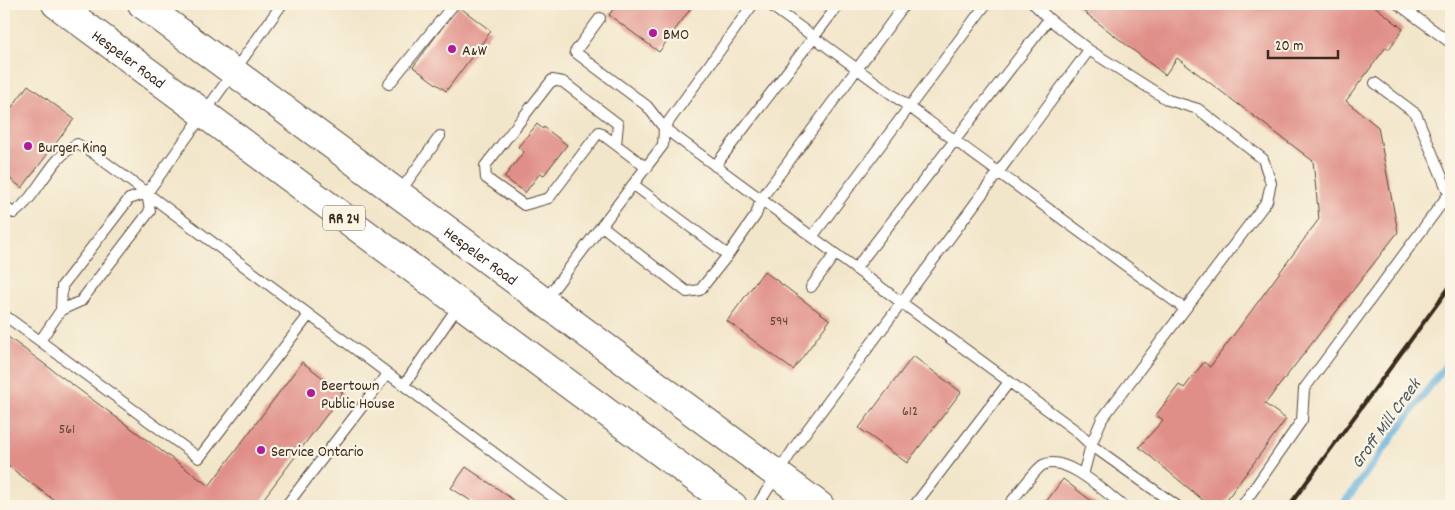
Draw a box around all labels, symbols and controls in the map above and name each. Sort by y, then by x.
place label: BMO [663,24,689,47]
street label: Hespeler Road [86,25,169,95]
marker: BMO [647,27,659,39]
scale bar [1268,28,1338,60]
text: 20 m [1275,36,1303,58]
place label: A&W [462,40,488,63]
marker: A&W [446,43,458,55]
place label: Burger King [38,137,107,160]
marker: Burger King [22,140,34,152]
road number: RR 24 [323,206,365,230]
street label: Hespeler Road [438,222,521,292]
house number: 594 [770,312,788,332]
water label: Groff Mill Creek [1346,373,1429,474]
place label: Beertown Public House [321,375,395,416]
marker: Beertown Public House [305,387,317,399]
house number: 612 [902,402,918,422]
house number: 561 [59,420,75,440]
place label: Service Ontario [271,441,364,464]
marker: Service Ontario [255,444,267,456]

